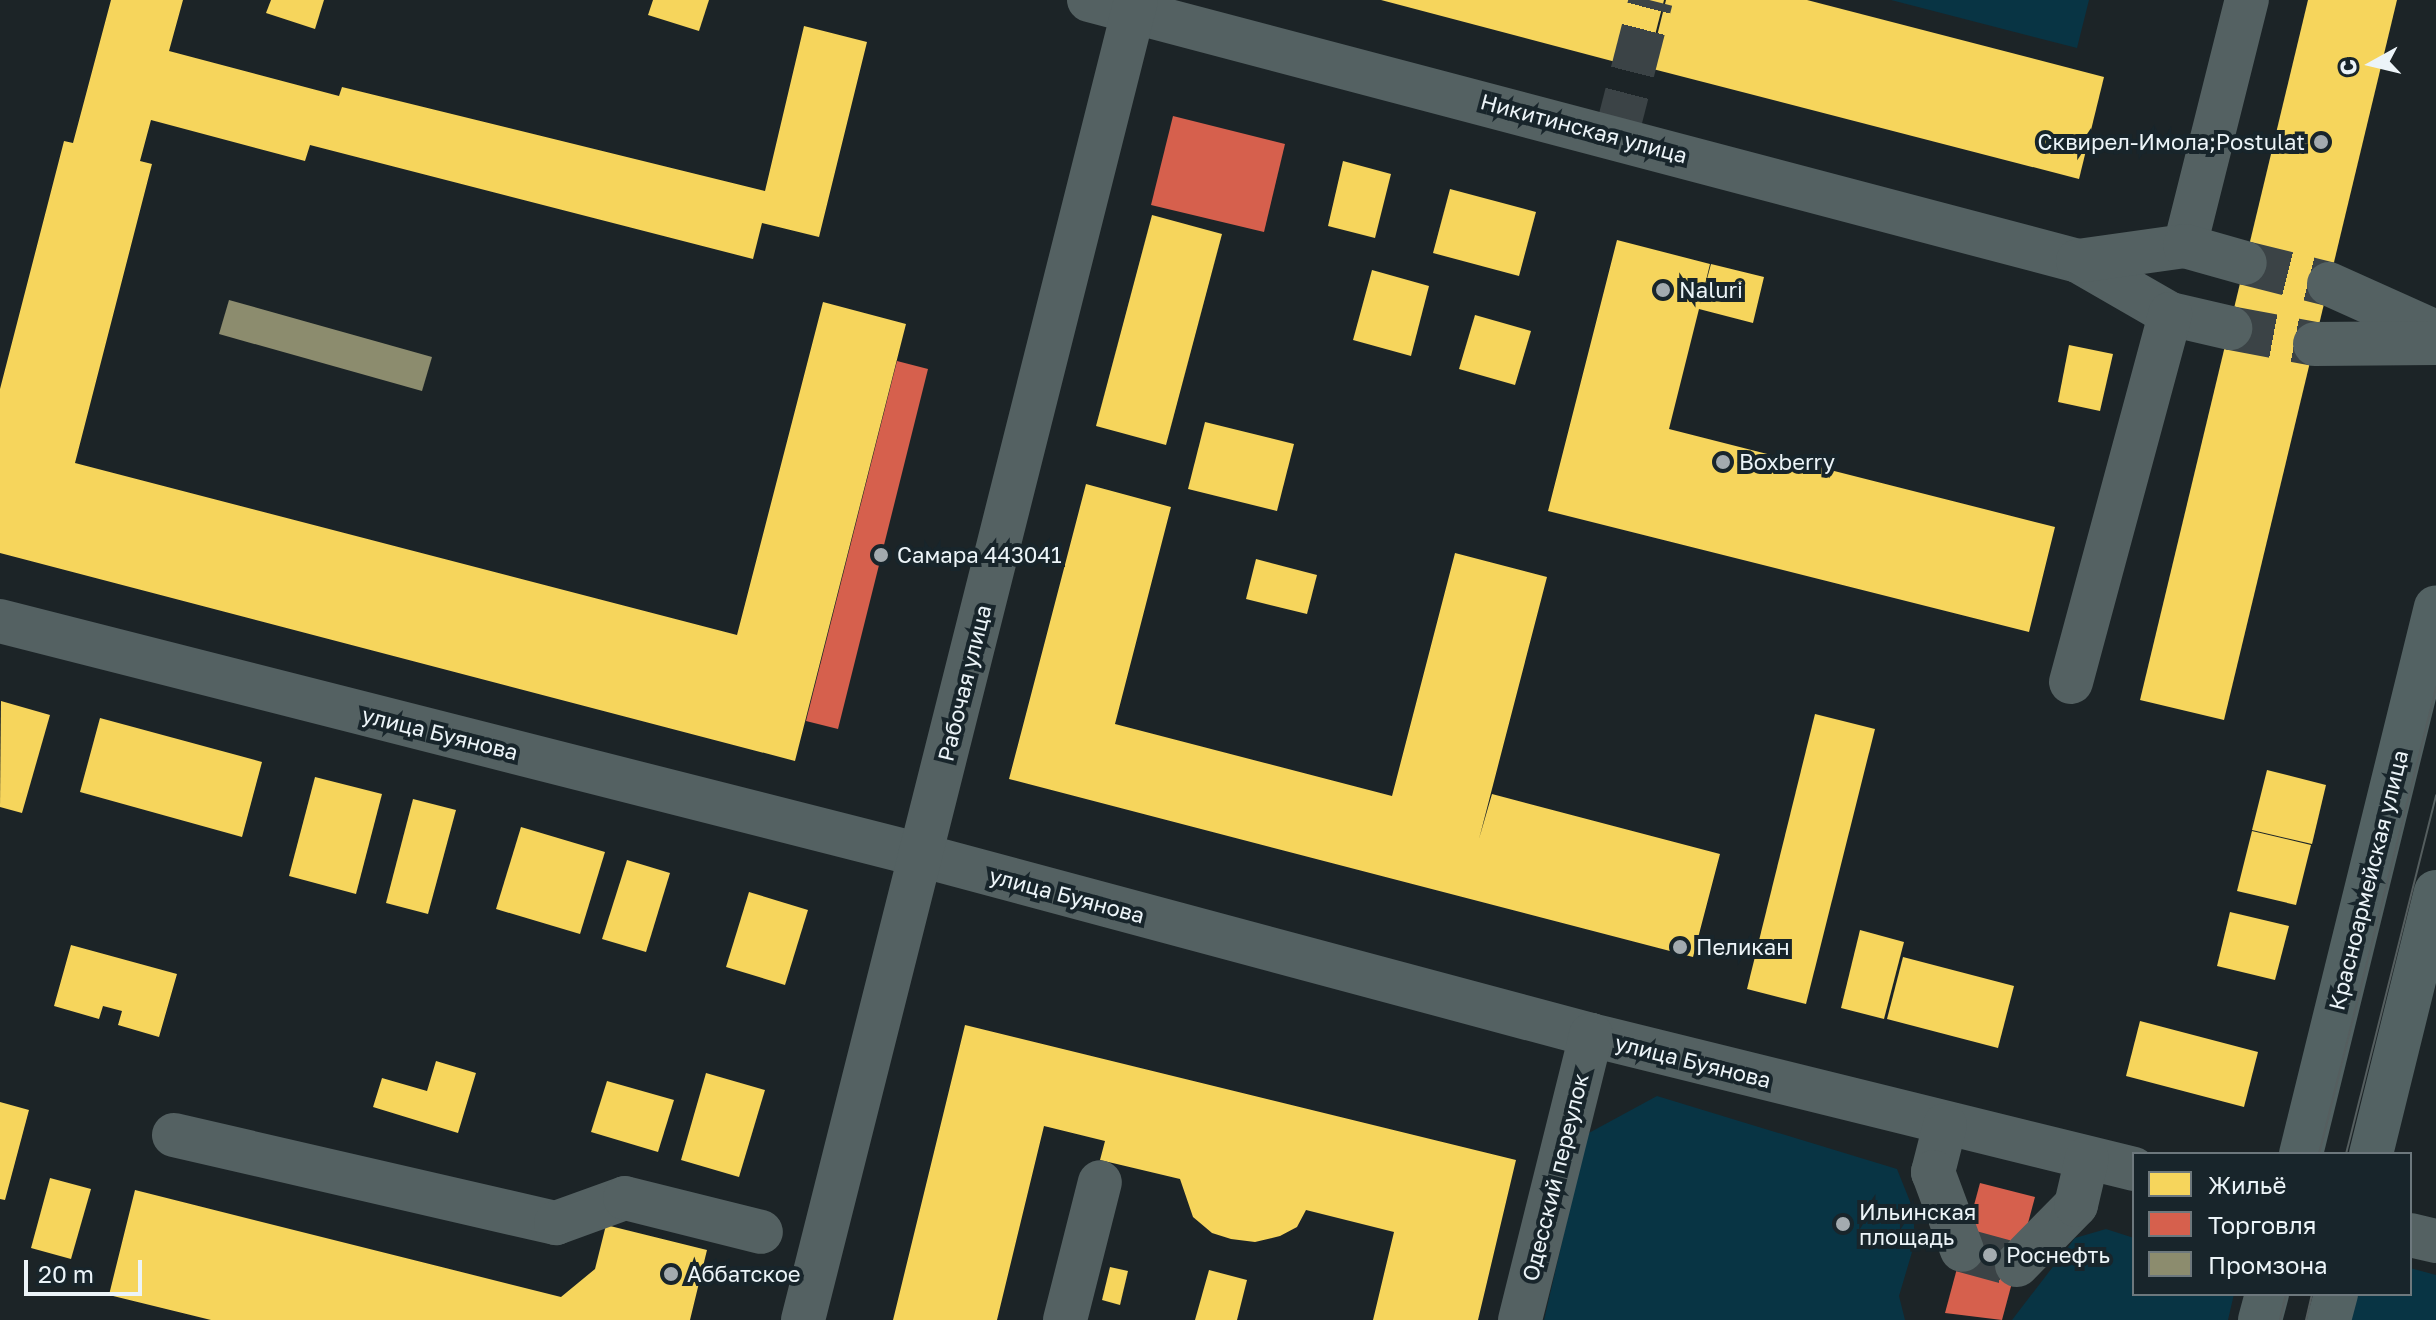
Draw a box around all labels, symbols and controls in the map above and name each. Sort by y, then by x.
north arrow [2332,24,2412,104]
text: С [2333,58,2362,77]
street label: Никитинская улица [1478,88,1690,168]
place label: Сквирел-Имола;Postulat [2038,129,2305,155]
marker: Сквирел-Имола;Postulat [2312,133,2330,151]
place label: Naluri [1679,277,1743,303]
marker: Naluri [1654,281,1672,299]
place label: Boxberry [1739,449,1835,475]
marker: Boxberry [1714,453,1732,471]
place label: Самара 443041 [897,542,1062,568]
marker: Самара 443041 [872,546,890,564]
street label: Рабочая улица [932,602,996,764]
street label: улица Буянова [359,701,521,765]
street label: Красноармейская улица [2323,747,2413,1013]
street label: улица Буянова [986,862,1148,928]
place label: Пеликан [1696,934,1790,960]
marker: Пеликан [1671,938,1689,956]
street label: улица Буянова [1612,1029,1774,1093]
street label: Одесский переулок [1516,1070,1594,1284]
legend [2132,1152,2412,1296]
text: Жильё [2208,1170,2286,1199]
place label: Ильинская площадь [1859,1198,1976,1250]
text: Торговля [2208,1210,2316,1239]
marker: Ильинская площадь [1834,1215,1852,1233]
place label: Роснефть [2006,1242,2110,1268]
scale bar [28,1244,146,1294]
marker: Роснефть [1981,1246,1999,1264]
text: Промзона [2208,1250,2328,1279]
text: 20 m [38,1259,94,1288]
place label: Аббатское [687,1261,801,1287]
marker: Аббатское [662,1265,680,1283]

